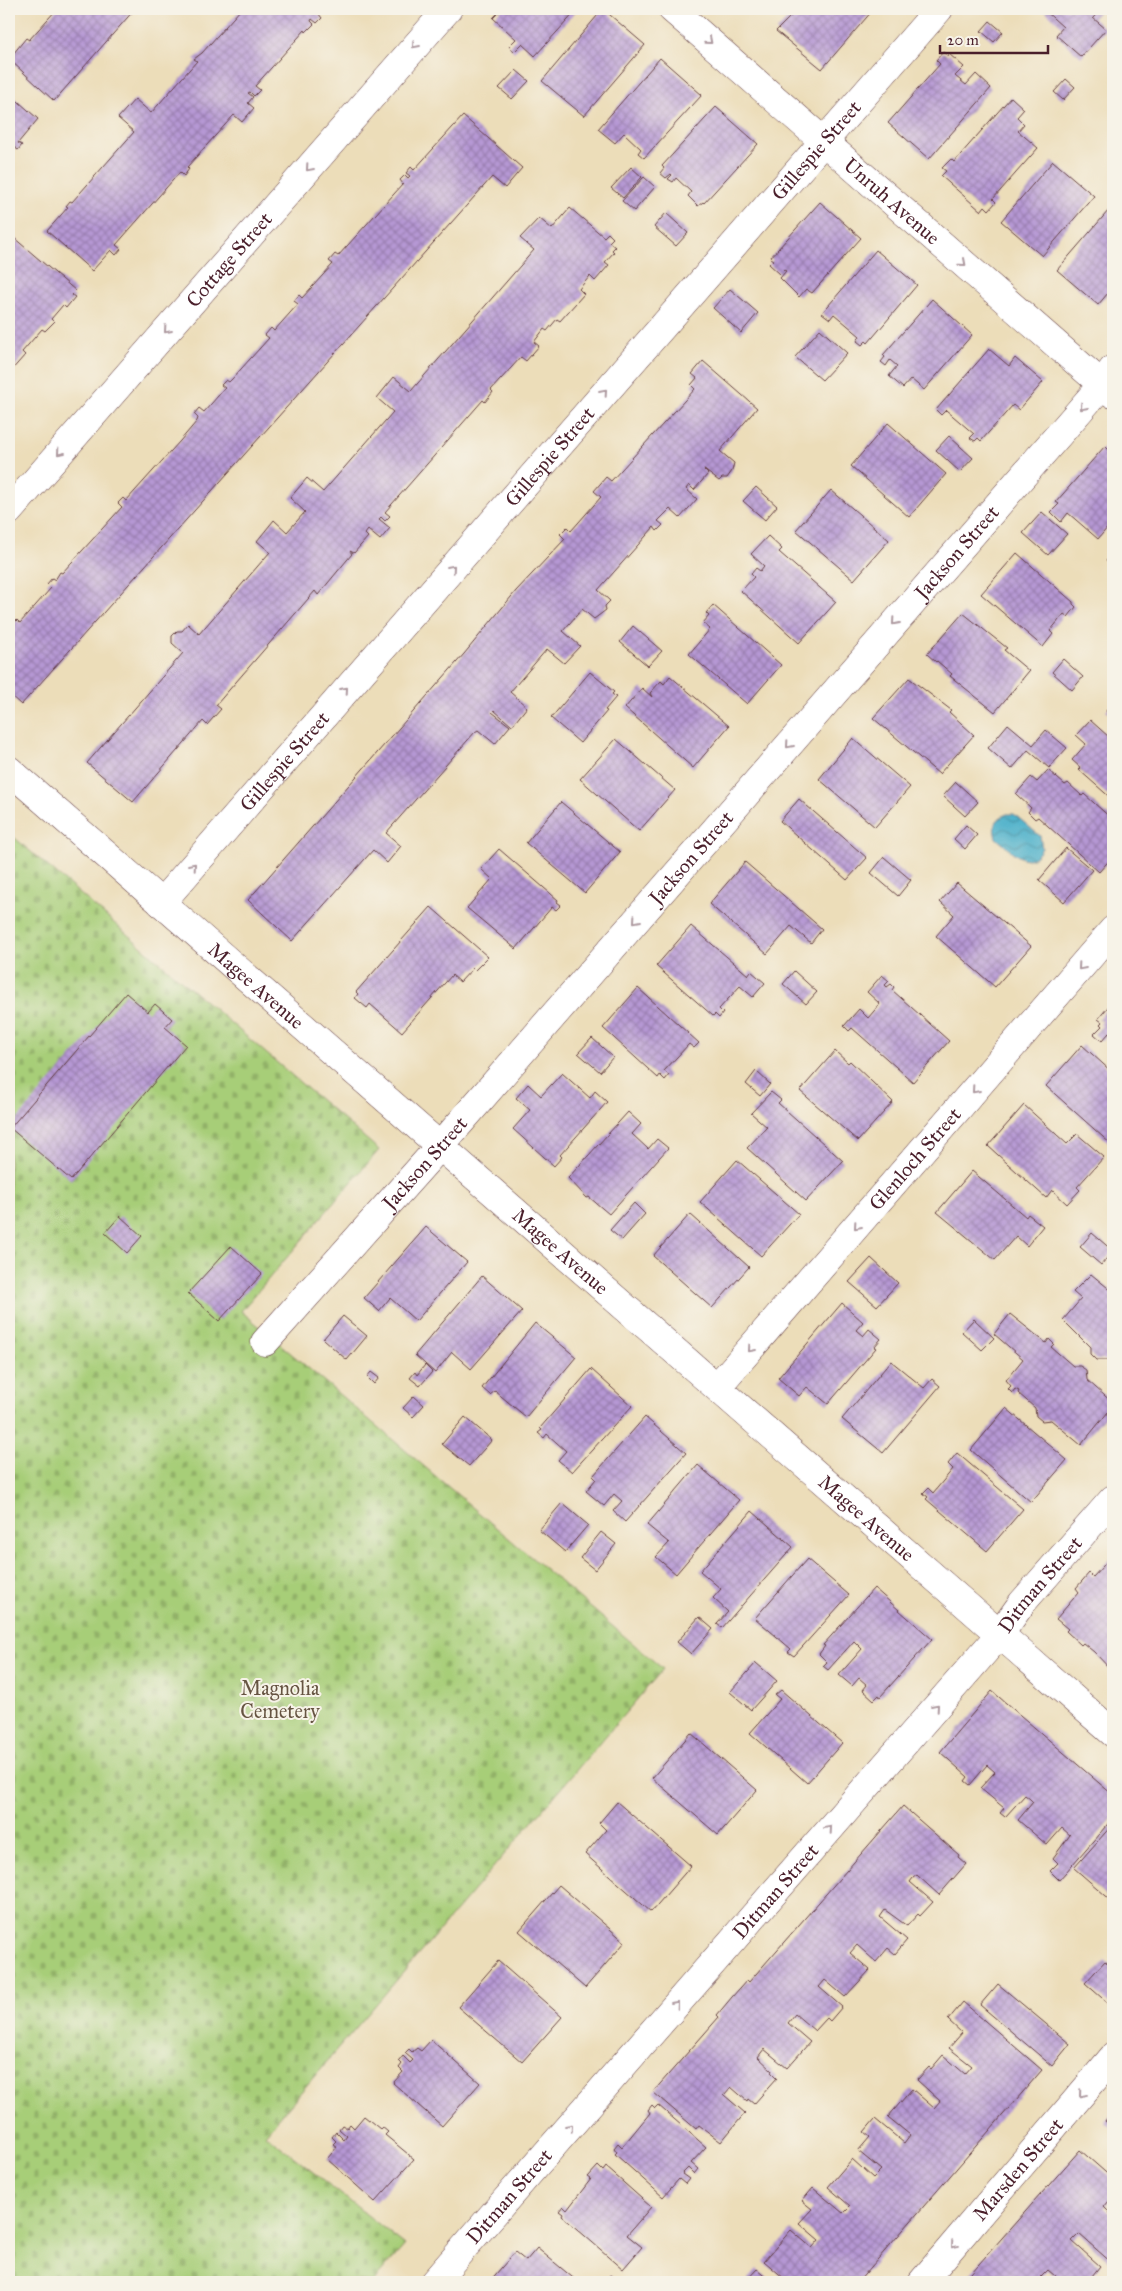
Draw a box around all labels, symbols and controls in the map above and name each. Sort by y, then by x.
scale bar [940,22,1047,54]
text: 20 m [947,31,979,49]
one-way arrow [703,35,712,44]
one-way arrow [412,40,421,49]
street label: Gillespie Street [766,95,866,205]
street label: Unruh Avenue [839,153,945,250]
one-way arrow [305,162,314,171]
street label: Cottage Street [181,207,277,312]
one-way arrow [958,257,967,266]
one-way arrow [164,324,173,333]
one-way arrow [598,389,607,398]
street label: Gillespie Street [500,402,600,511]
one-way arrow [1079,402,1088,411]
one-way arrow [57,446,66,455]
street label: Jackson Street [908,500,1004,606]
one-way arrow [446,564,455,573]
one-way arrow [892,617,901,626]
one-way arrow [339,687,348,696]
street label: Gillespie Street [235,706,334,816]
one-way arrow [785,739,794,748]
street label: Jackson Street [642,806,738,911]
one-way arrow [187,863,195,872]
one-way arrow [633,915,642,924]
street label: Magee Avenue [203,937,309,1034]
one-way arrow [1078,962,1087,971]
one-way arrow [972,1084,981,1093]
street label: Glenloch Street [864,1102,966,1215]
street label: Jackson Street [376,1111,472,1216]
street label: Magee Avenue [508,1203,614,1299]
one-way arrow [854,1220,863,1229]
one-way arrow [747,1343,756,1352]
street label: Magee Avenue [814,1470,920,1566]
street label: Ditman Street [993,1531,1087,1637]
park label: Magnolia Cemetery [240,1676,320,1723]
one-way arrow [930,1703,939,1712]
one-way arrow [823,1826,832,1835]
street label: Ditman Street [727,1839,823,1944]
one-way arrow [671,2001,680,2010]
one-way arrow [1078,2089,1087,2098]
street label: Marsden Street [967,2113,1068,2225]
one-way arrow [564,2123,573,2132]
street label: Ditman Street [461,2144,557,2249]
one-way arrow [950,2239,959,2248]

